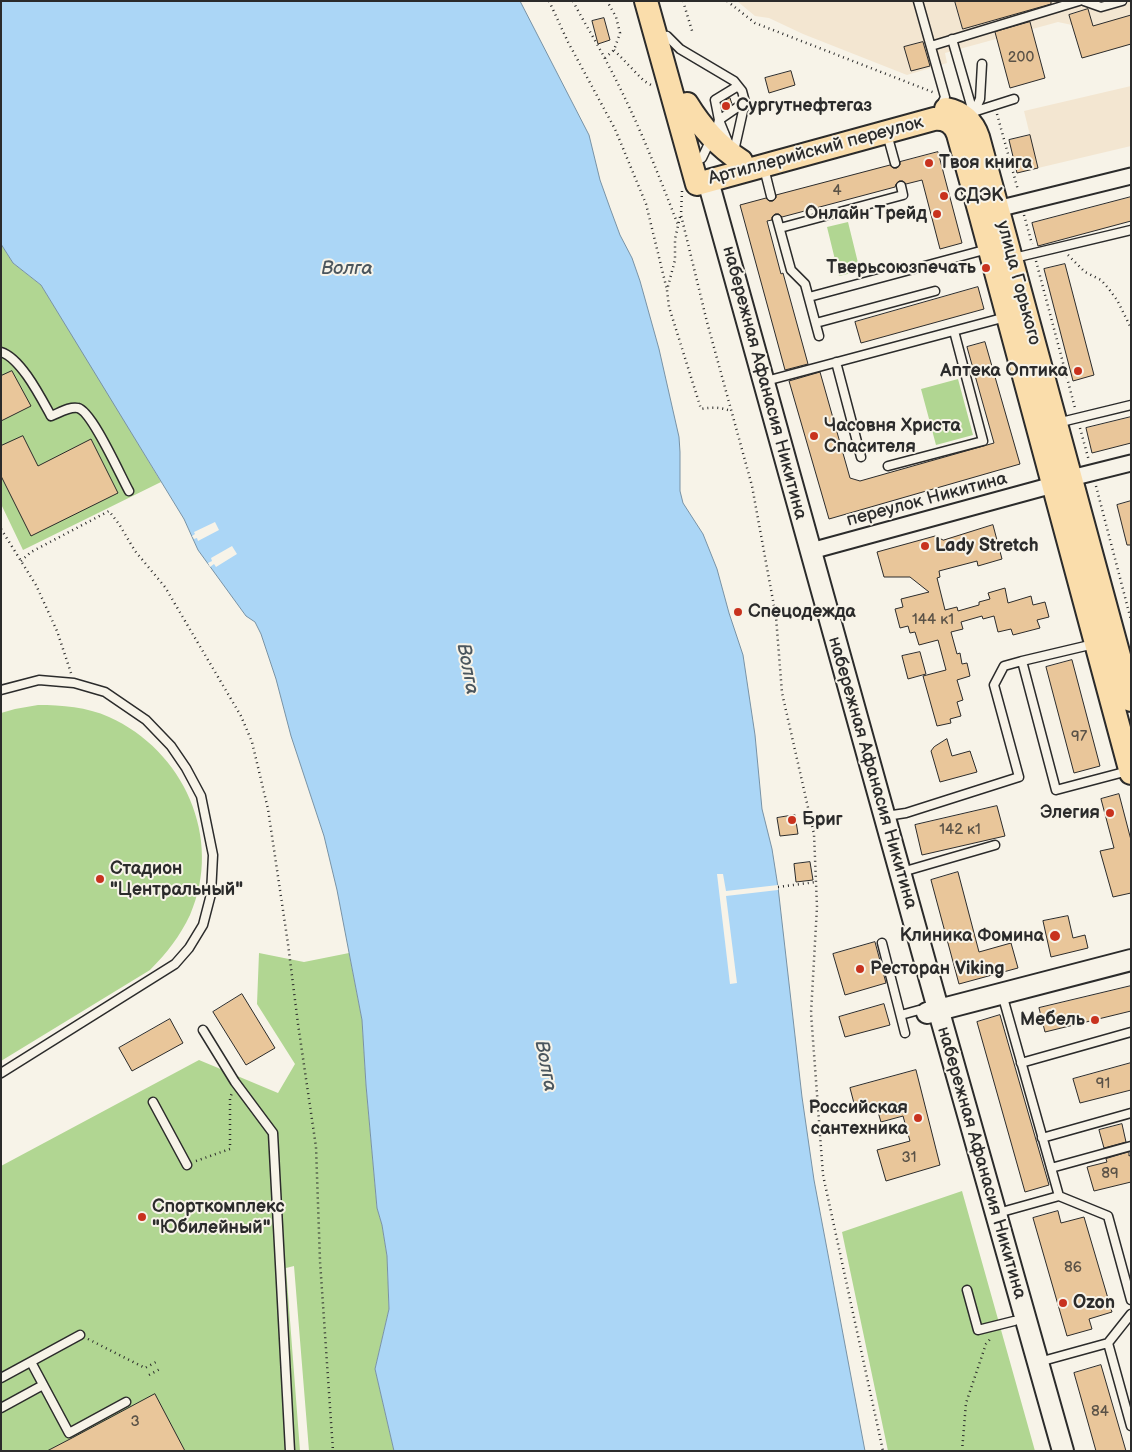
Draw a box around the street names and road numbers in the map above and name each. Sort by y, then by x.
street label: Артиллерийский переулок [706,112,926,190]
street label: улица Горького [991,219,1045,347]
street label: набережная Афанасия Никитина [717,244,811,522]
street label: переулок Никитина [844,468,1010,532]
street label: набережная Афанасия Никитина [823,634,921,912]
street label: набережная Афанасия Никитина [932,1024,1030,1302]

